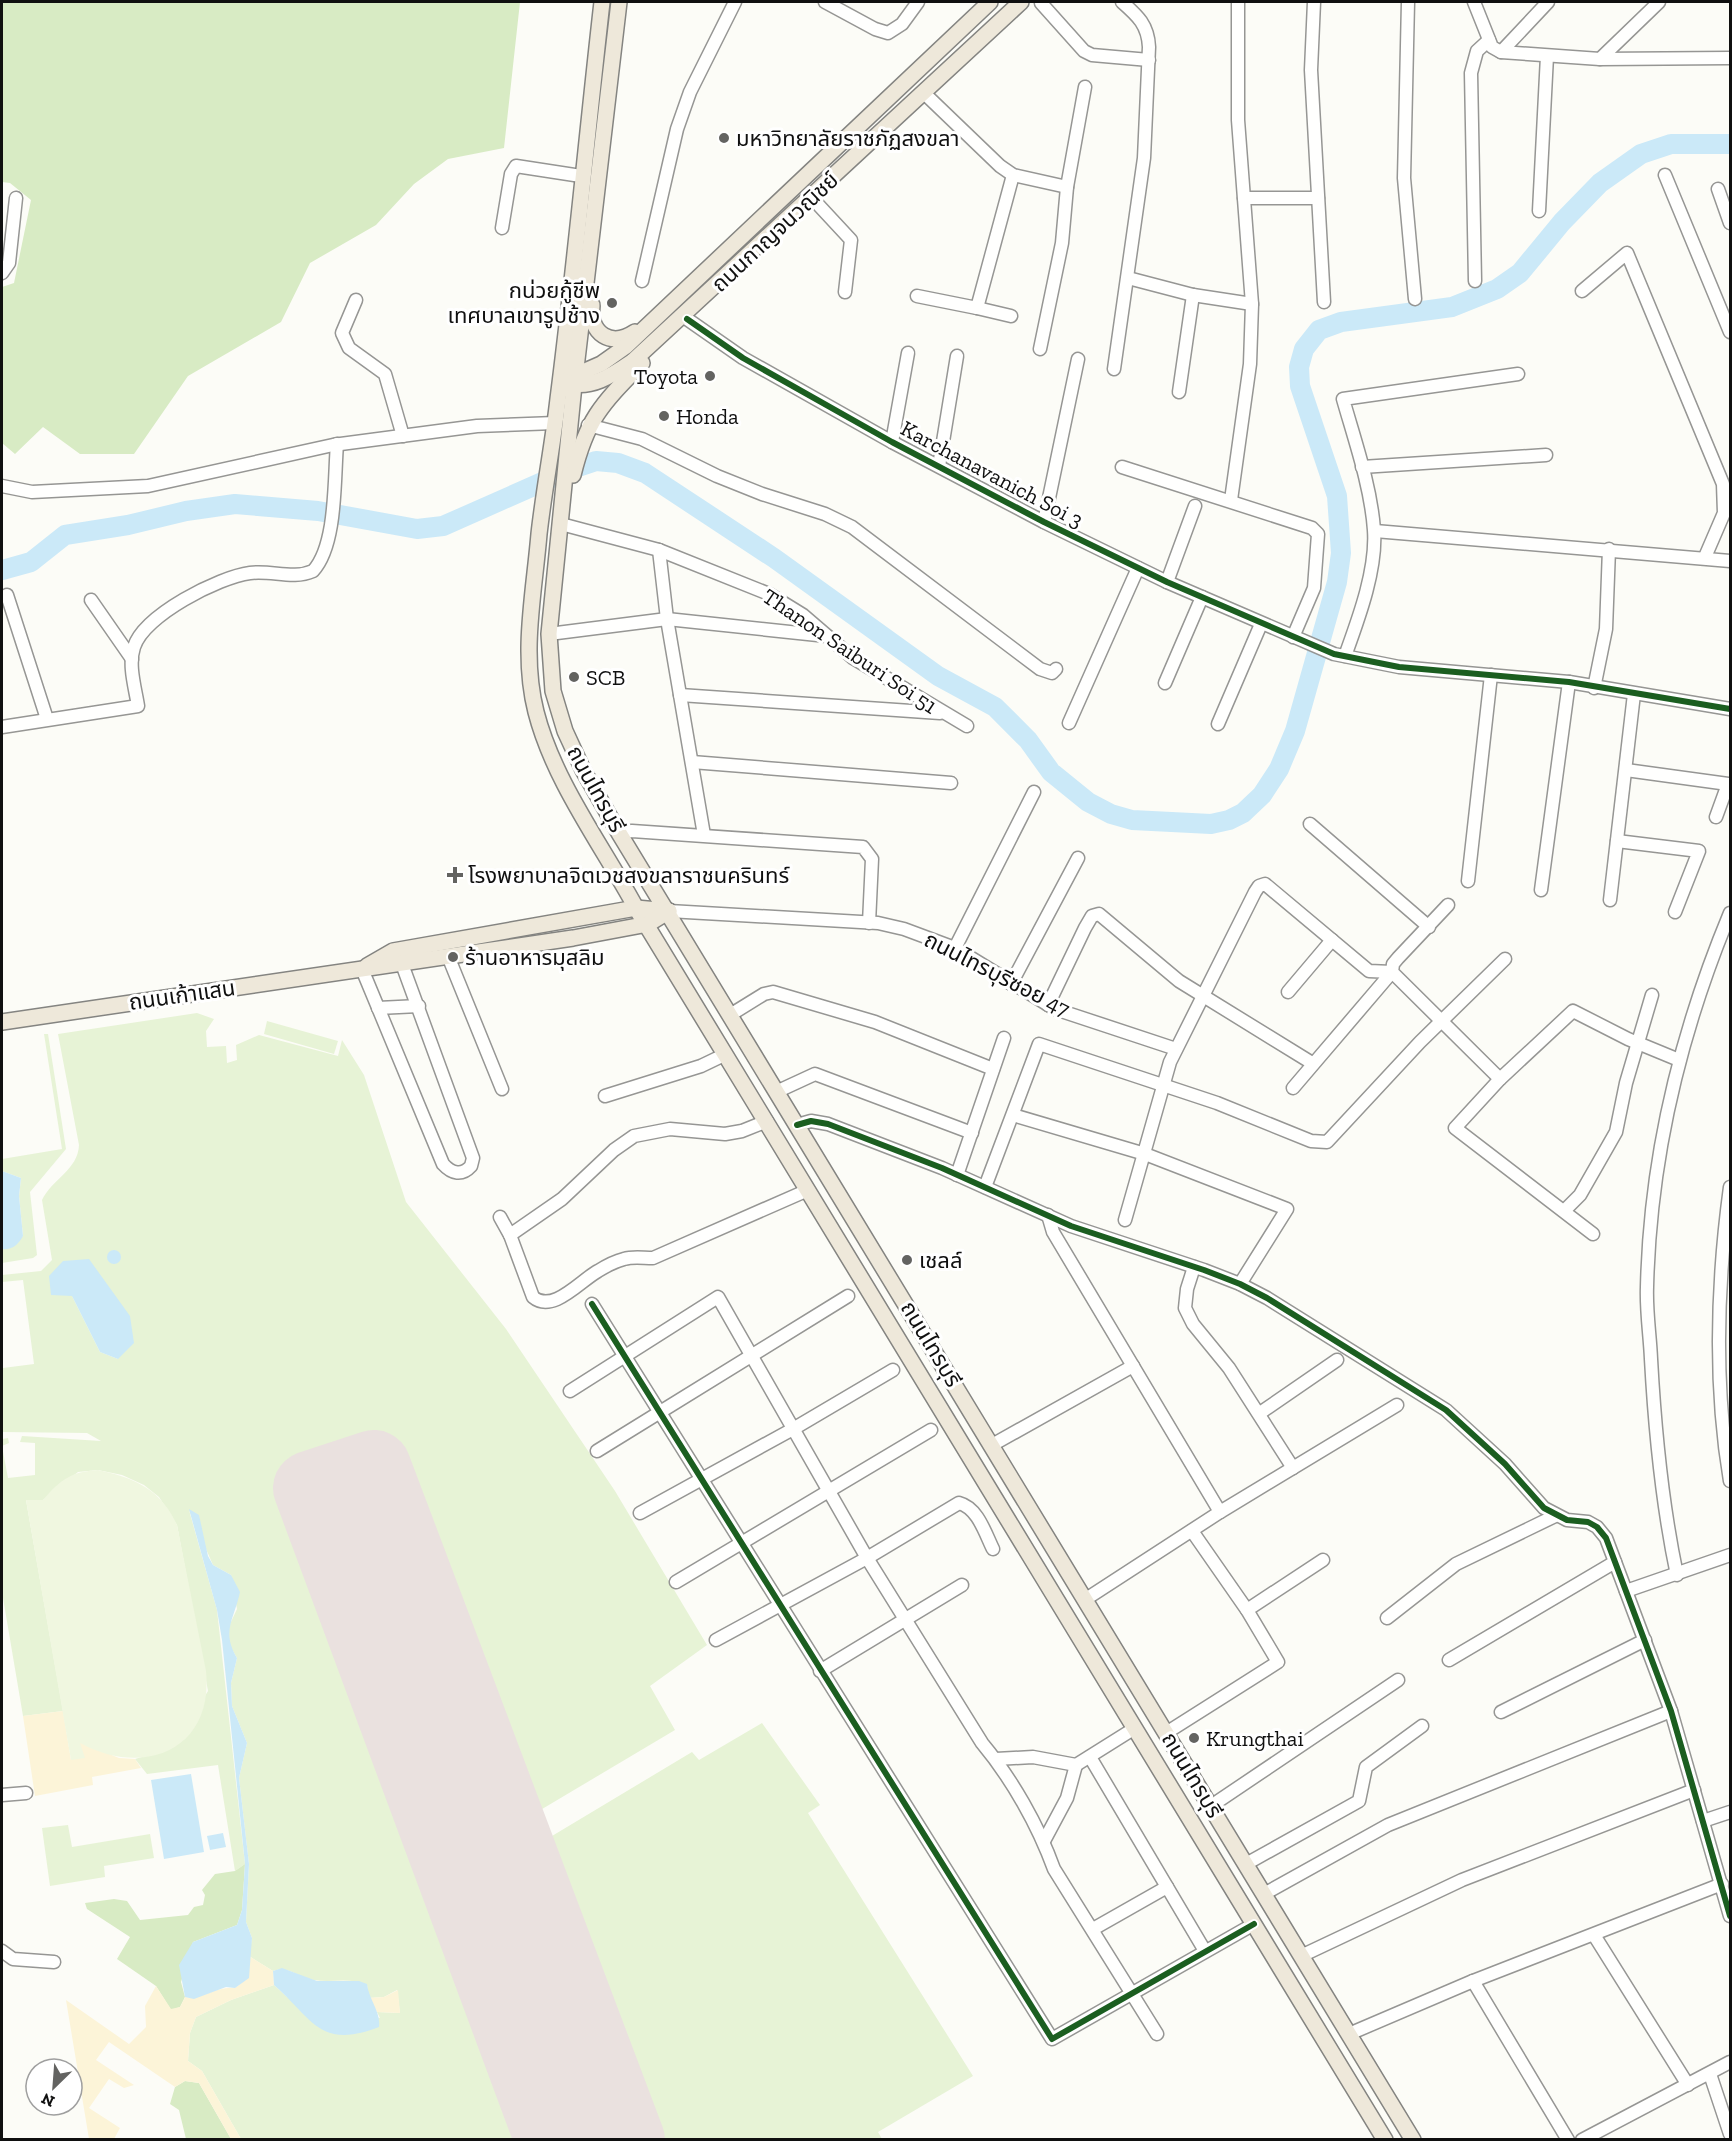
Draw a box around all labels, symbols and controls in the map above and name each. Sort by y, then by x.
place label: มหาวิทยาลัยราชภัฏสงขลา [736,125,959,152]
marker: มหาวิทยาลัยราชภัฏสงขลา [717,131,731,145]
street label: ถนนกาญจนวณิชย์ [706,166,844,298]
place label: กน่วยกู้ชีพ เทศบาลเขารูปช้าง [447,277,600,329]
marker: กน่วยกู้ชีพ เทศบาลเขารูปช้าง [605,296,619,310]
place label: Toyota [634,363,698,390]
marker: Toyota [703,369,717,383]
place label: Honda [676,403,739,430]
marker: Honda [657,409,671,423]
street label: Karchanavanich Soi 3 [896,415,1088,533]
street label: Thanon Saiburi Soi 51 [757,582,943,720]
place label: SCB [586,664,625,691]
marker: SCB [567,670,581,684]
street label: ถนนไทรบุรี [561,741,631,837]
place label: โรงพยาบาลจิตเวชสงขลาราชนครินทร์ [468,862,790,889]
marker: โรงพยาบาลจิตเวชสงขลาราชนครินทร์ [446,866,464,884]
street label: ถนนไทรบุรีซอย 47 [920,926,1075,1023]
place label: ร้านอาหารมุสลิม [465,944,604,971]
marker: ร้านอาหารมุสลิม [446,950,460,964]
street label: ถนนเก้าแสน [127,974,237,1016]
place label: เชลล์ [919,1247,962,1274]
marker: เชลล์ [900,1253,914,1267]
street label: ถนนไทรบุรี [895,1296,967,1392]
place label: Krungthai [1206,1725,1304,1752]
street label: ถนนไทรบุรี [1156,1727,1228,1823]
marker: Krungthai [1187,1731,1201,1745]
north arrow [24,2057,84,2117]
text: N [38,2089,57,2111]

